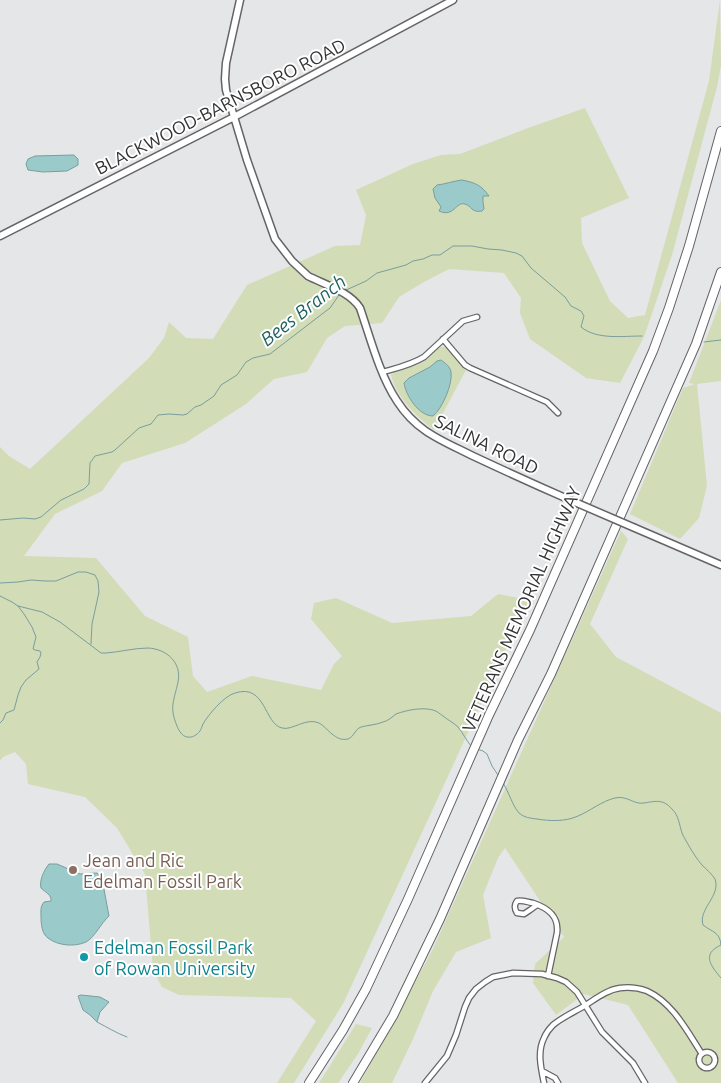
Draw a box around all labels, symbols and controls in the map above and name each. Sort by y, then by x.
street label: BLACKWOOD-BARNSBORO ROAD [92,34,348,178]
water label: Bees Branch [256,270,350,350]
street label: SALINA ROAD [432,410,542,478]
street label: VETERANS MEMORIAL HIGHWAY [458,483,585,735]
place label: Jean and Ric Edelman Fossil Park [83,850,242,891]
marker: Jean and Ric Edelman Fossil Park [67,864,79,876]
place label: Edelman Fossil Park of Rowan University [94,937,255,978]
marker: Edelman Fossil Park of Rowan University [78,951,90,963]

